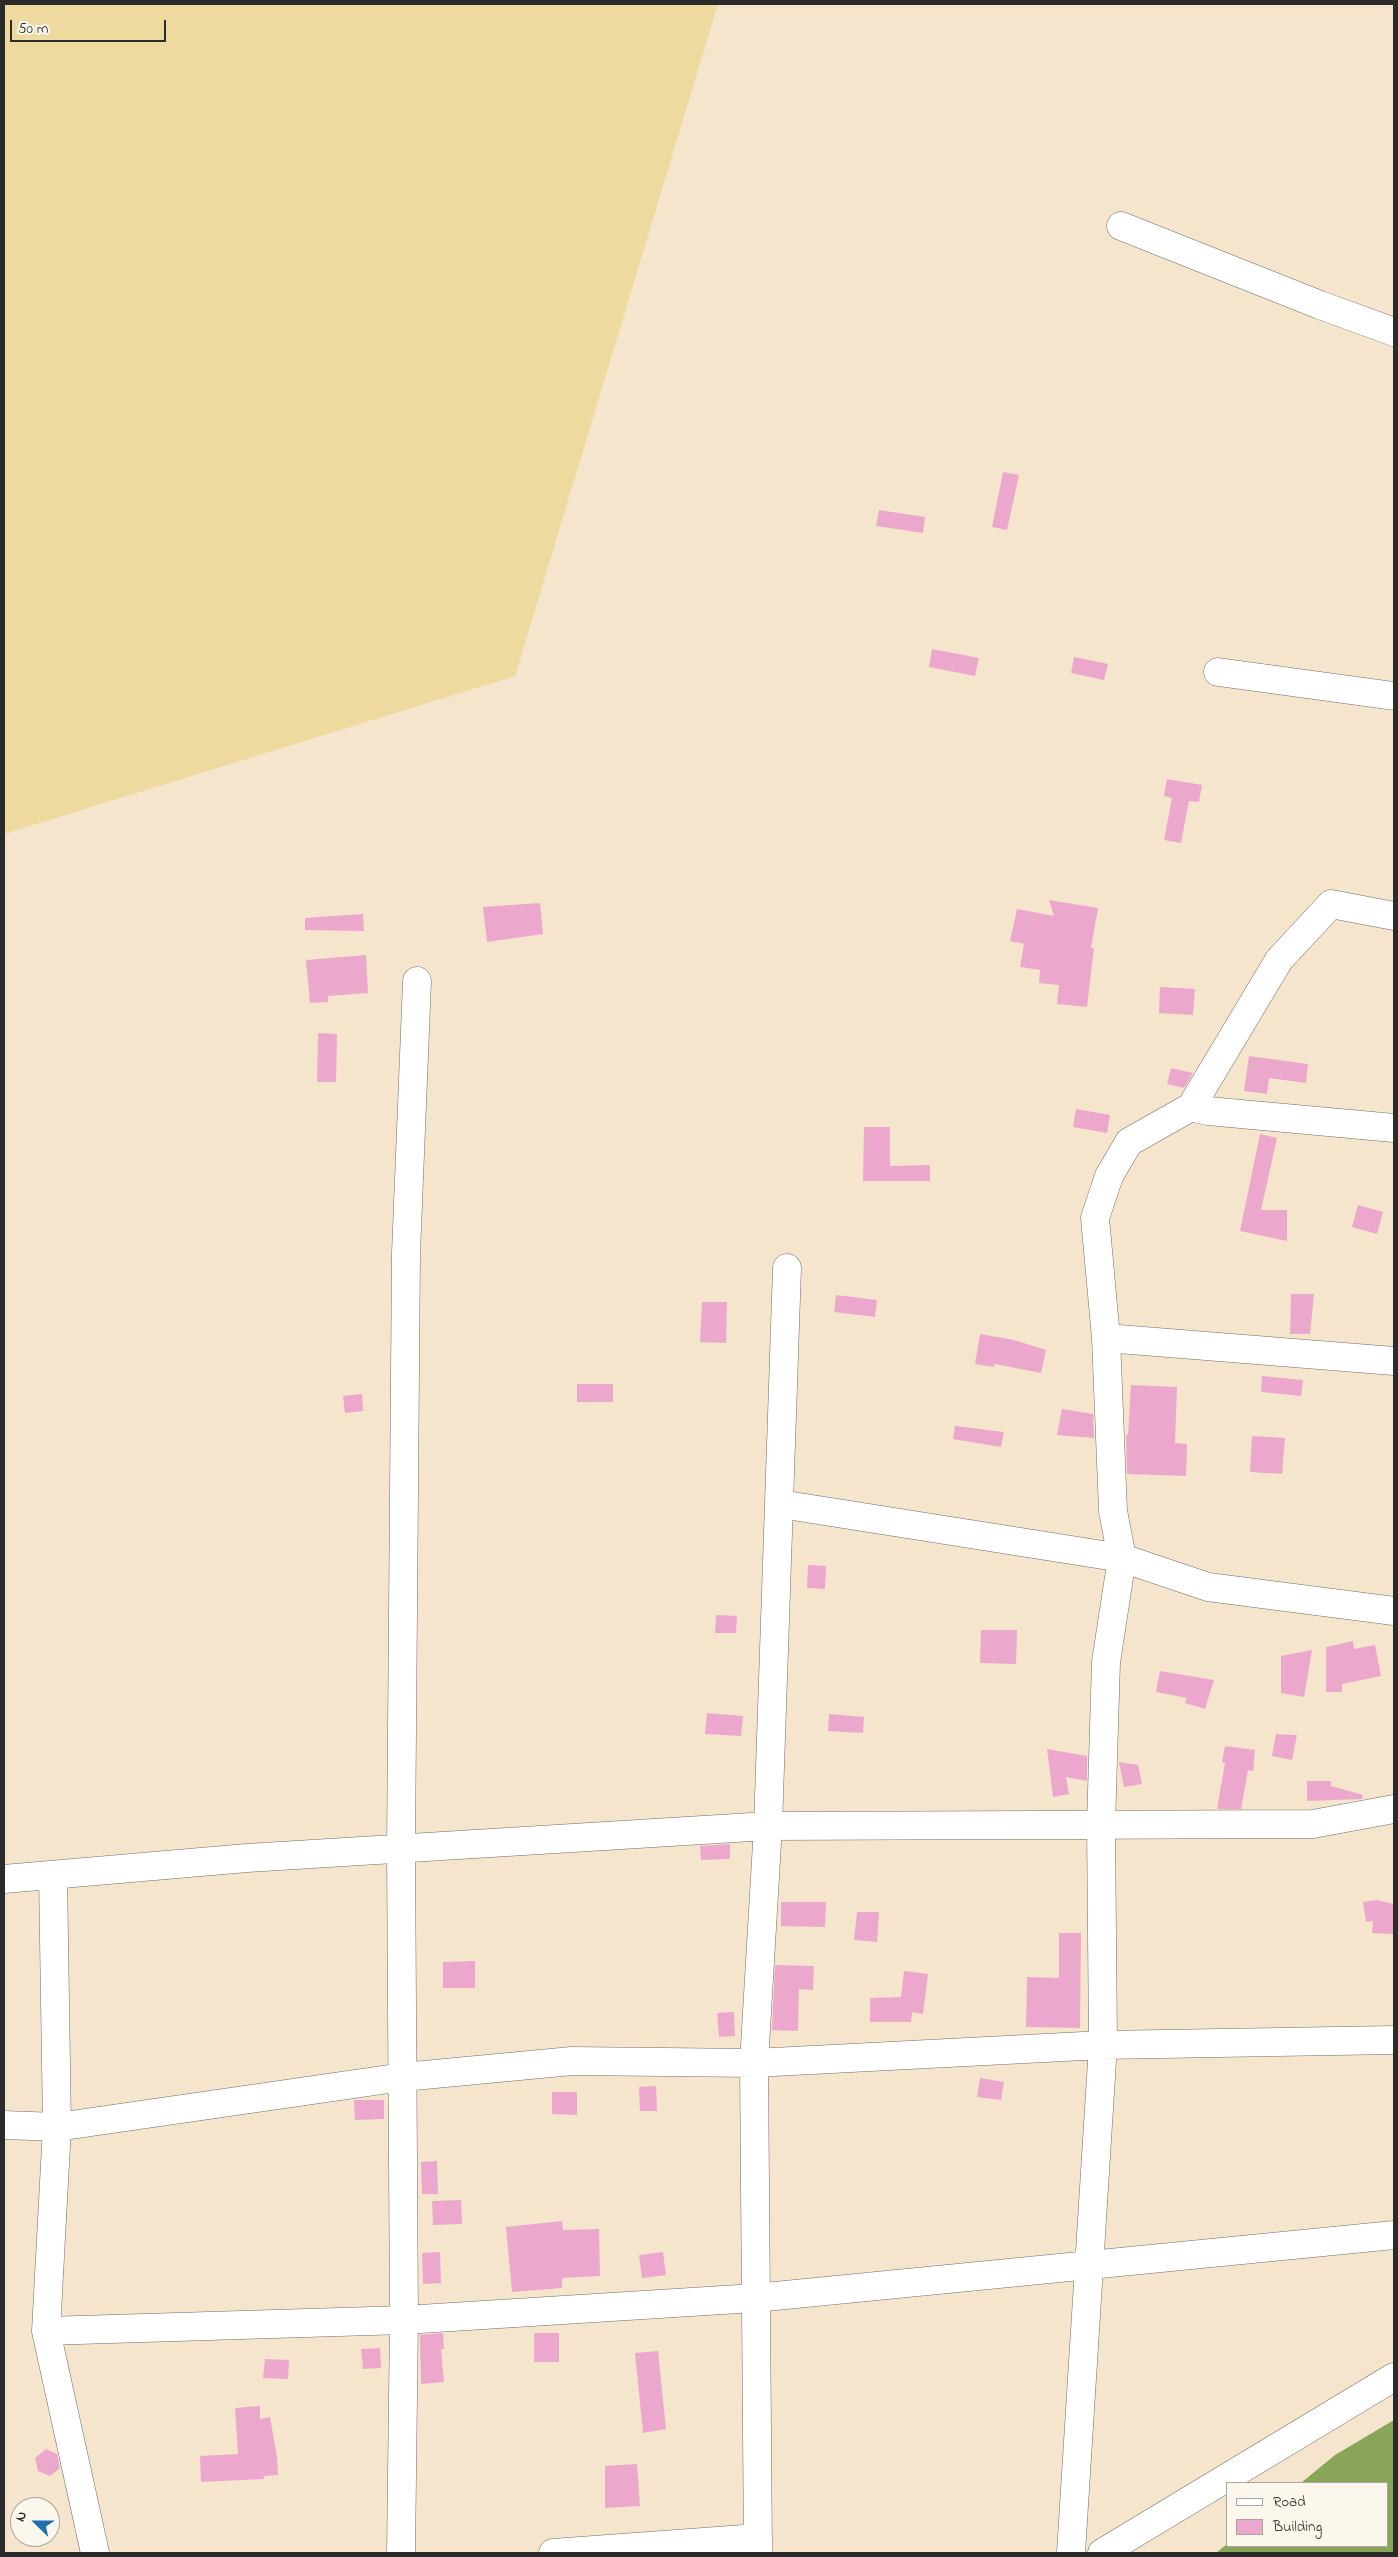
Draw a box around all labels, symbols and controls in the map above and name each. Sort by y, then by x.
scale bar [12,10,169,42]
text: 50 m [18,18,48,40]
legend [1226,2482,1388,2547]
text: Road [1273,2491,1306,2513]
north arrow [10,2497,60,2547]
text: N [10,2508,33,2525]
text: Building [1273,2516,1322,2538]

